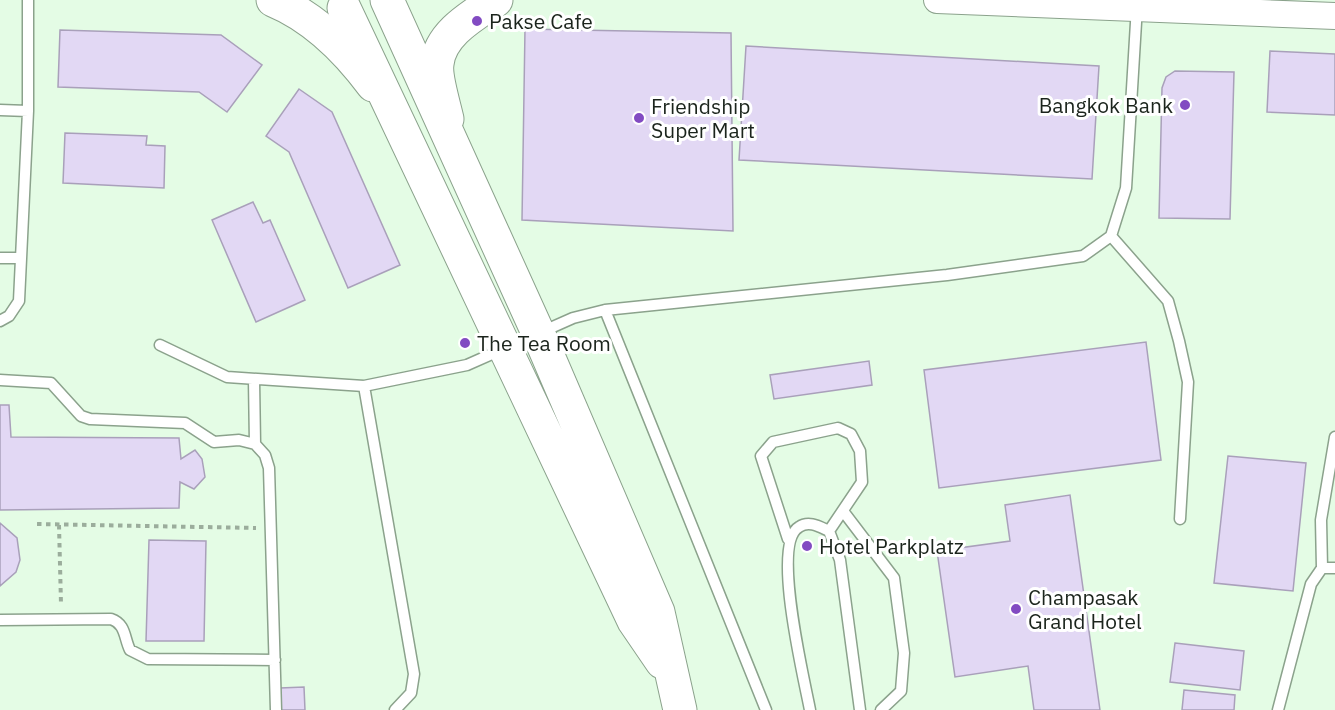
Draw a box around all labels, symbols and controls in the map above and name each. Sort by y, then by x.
place label: Pakse Cafe [489,7,593,35]
marker: Pakse Cafe [470,14,484,28]
place label: Bangkok Bank [1039,91,1173,119]
place label: Friendship Super Mart [651,92,755,144]
marker: Bangkok Bank [1178,98,1192,112]
marker: Friendship Super Mart [632,111,646,125]
place label: The Tea Room [477,329,611,357]
marker: The Tea Room [458,336,472,350]
place label: Hotel Parkplatz [819,532,964,560]
marker: Hotel Parkplatz [800,539,814,553]
place label: Champasak Grand Hotel [1028,583,1142,635]
marker: Champasak Grand Hotel [1009,602,1023,616]

